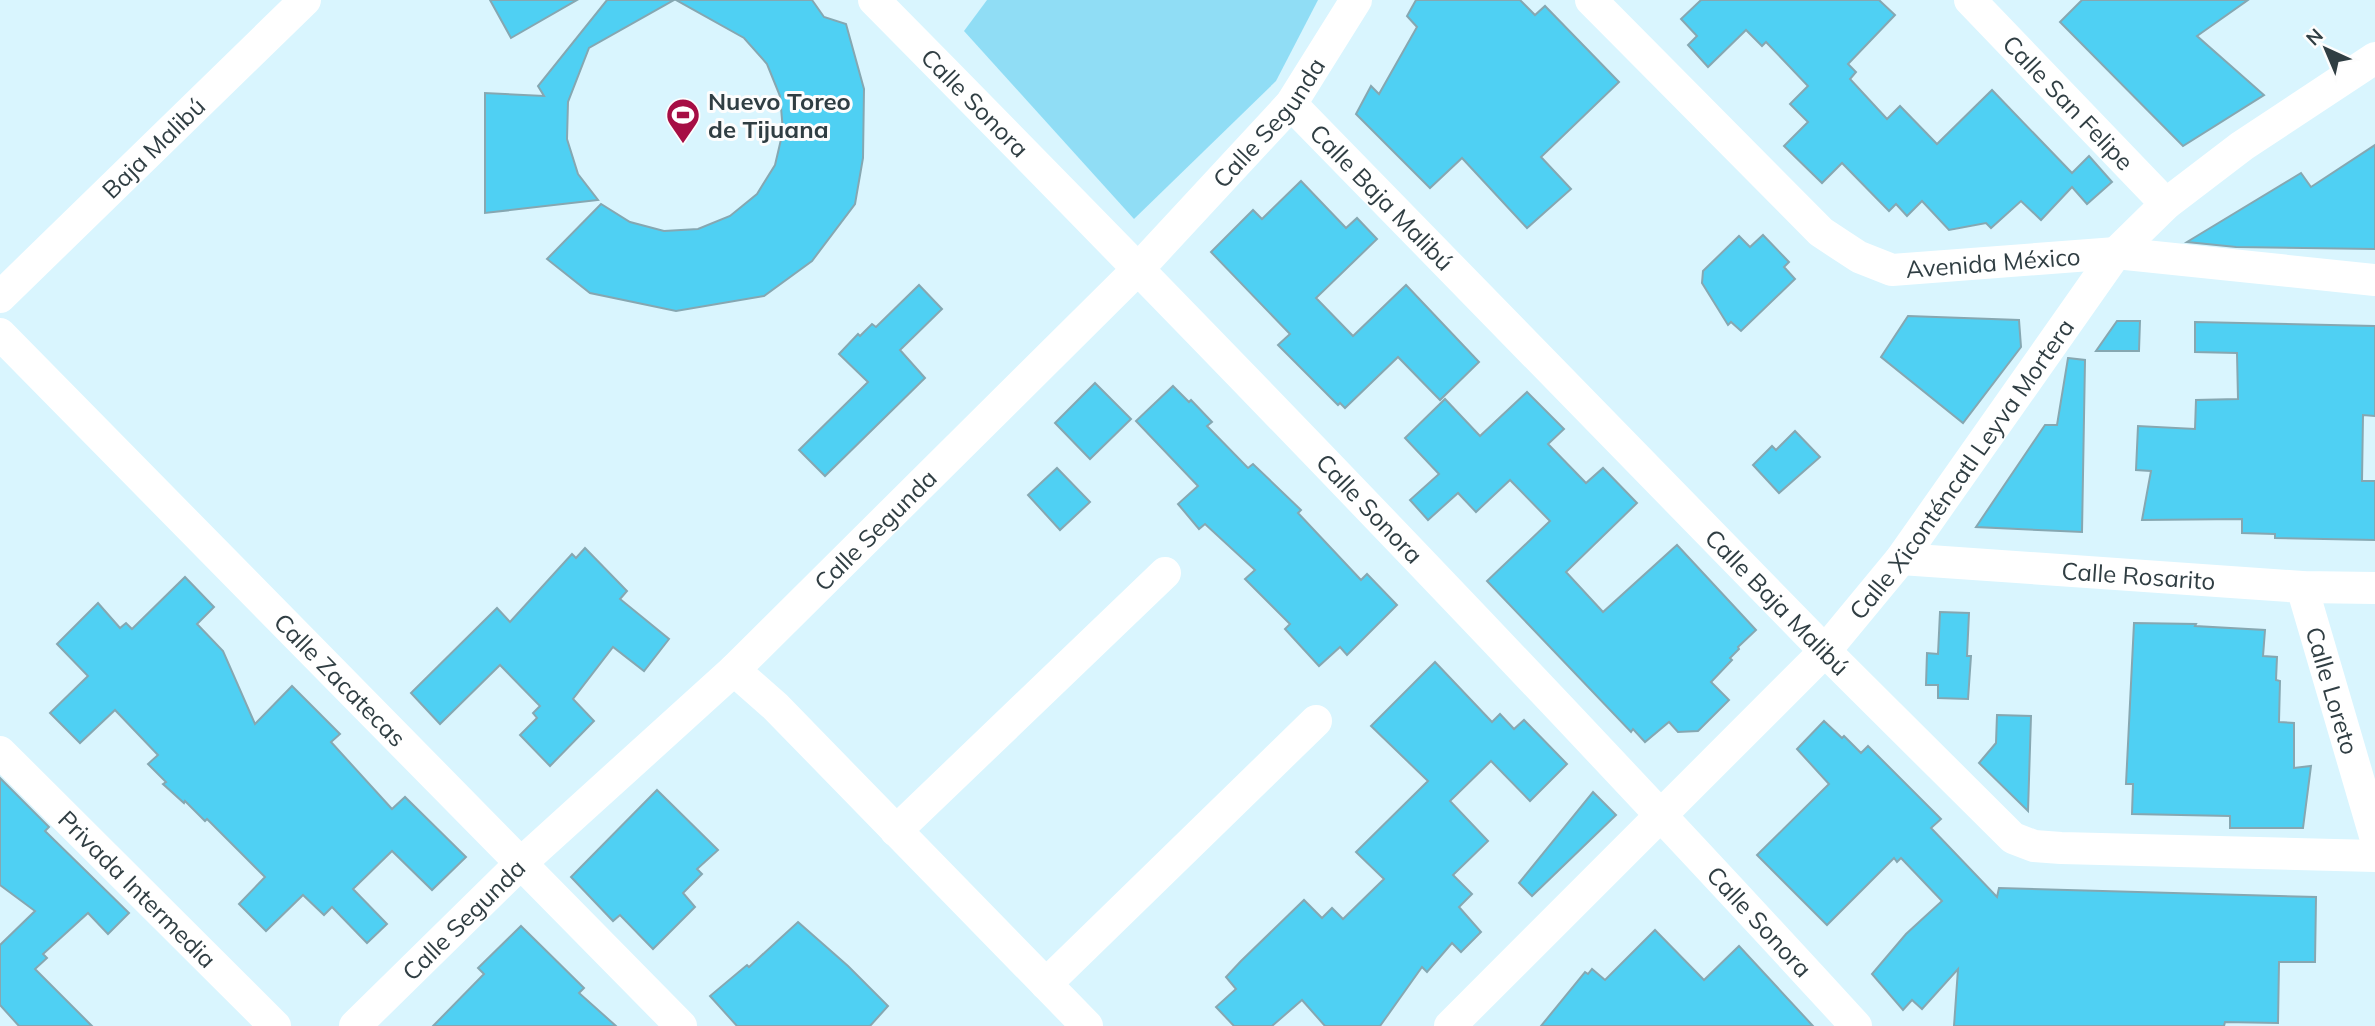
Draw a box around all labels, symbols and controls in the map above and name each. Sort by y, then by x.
north arrow [2291,14,2361,84]
text: N [2301,23,2328,50]
street label: Calle San Felipe [1997,29,2140,176]
street label: Calle Sonora [915,42,1035,163]
street label: Calle Segunda [1206,52,1331,194]
place label: Nuevo Toreo de Tijuana [708,86,851,144]
street label: Baja Malibú [96,91,211,204]
sports icon: Nuevo Toreo de Tijuana [664,96,702,145]
street label: Calle Baja Malibú [1304,117,1460,277]
street label: Avenida México [1905,241,2081,284]
street label: Calle Xiconténcatl Leyva Mortera [1842,313,2080,625]
street label: Calle Sonora [1310,447,1429,569]
street label: Calle Segunda [808,463,943,597]
street label: Calle Baja Malibú [1699,522,1855,681]
street label: Calle Rosarito [2061,555,2216,596]
street label: Calle Zacatecas [268,607,412,753]
street label: Calle Loreto [2299,623,2365,758]
street label: Privada Intermedia [52,804,223,974]
street label: Calle Segunda [396,853,531,986]
street label: Calle Sonora [1701,860,1818,983]

